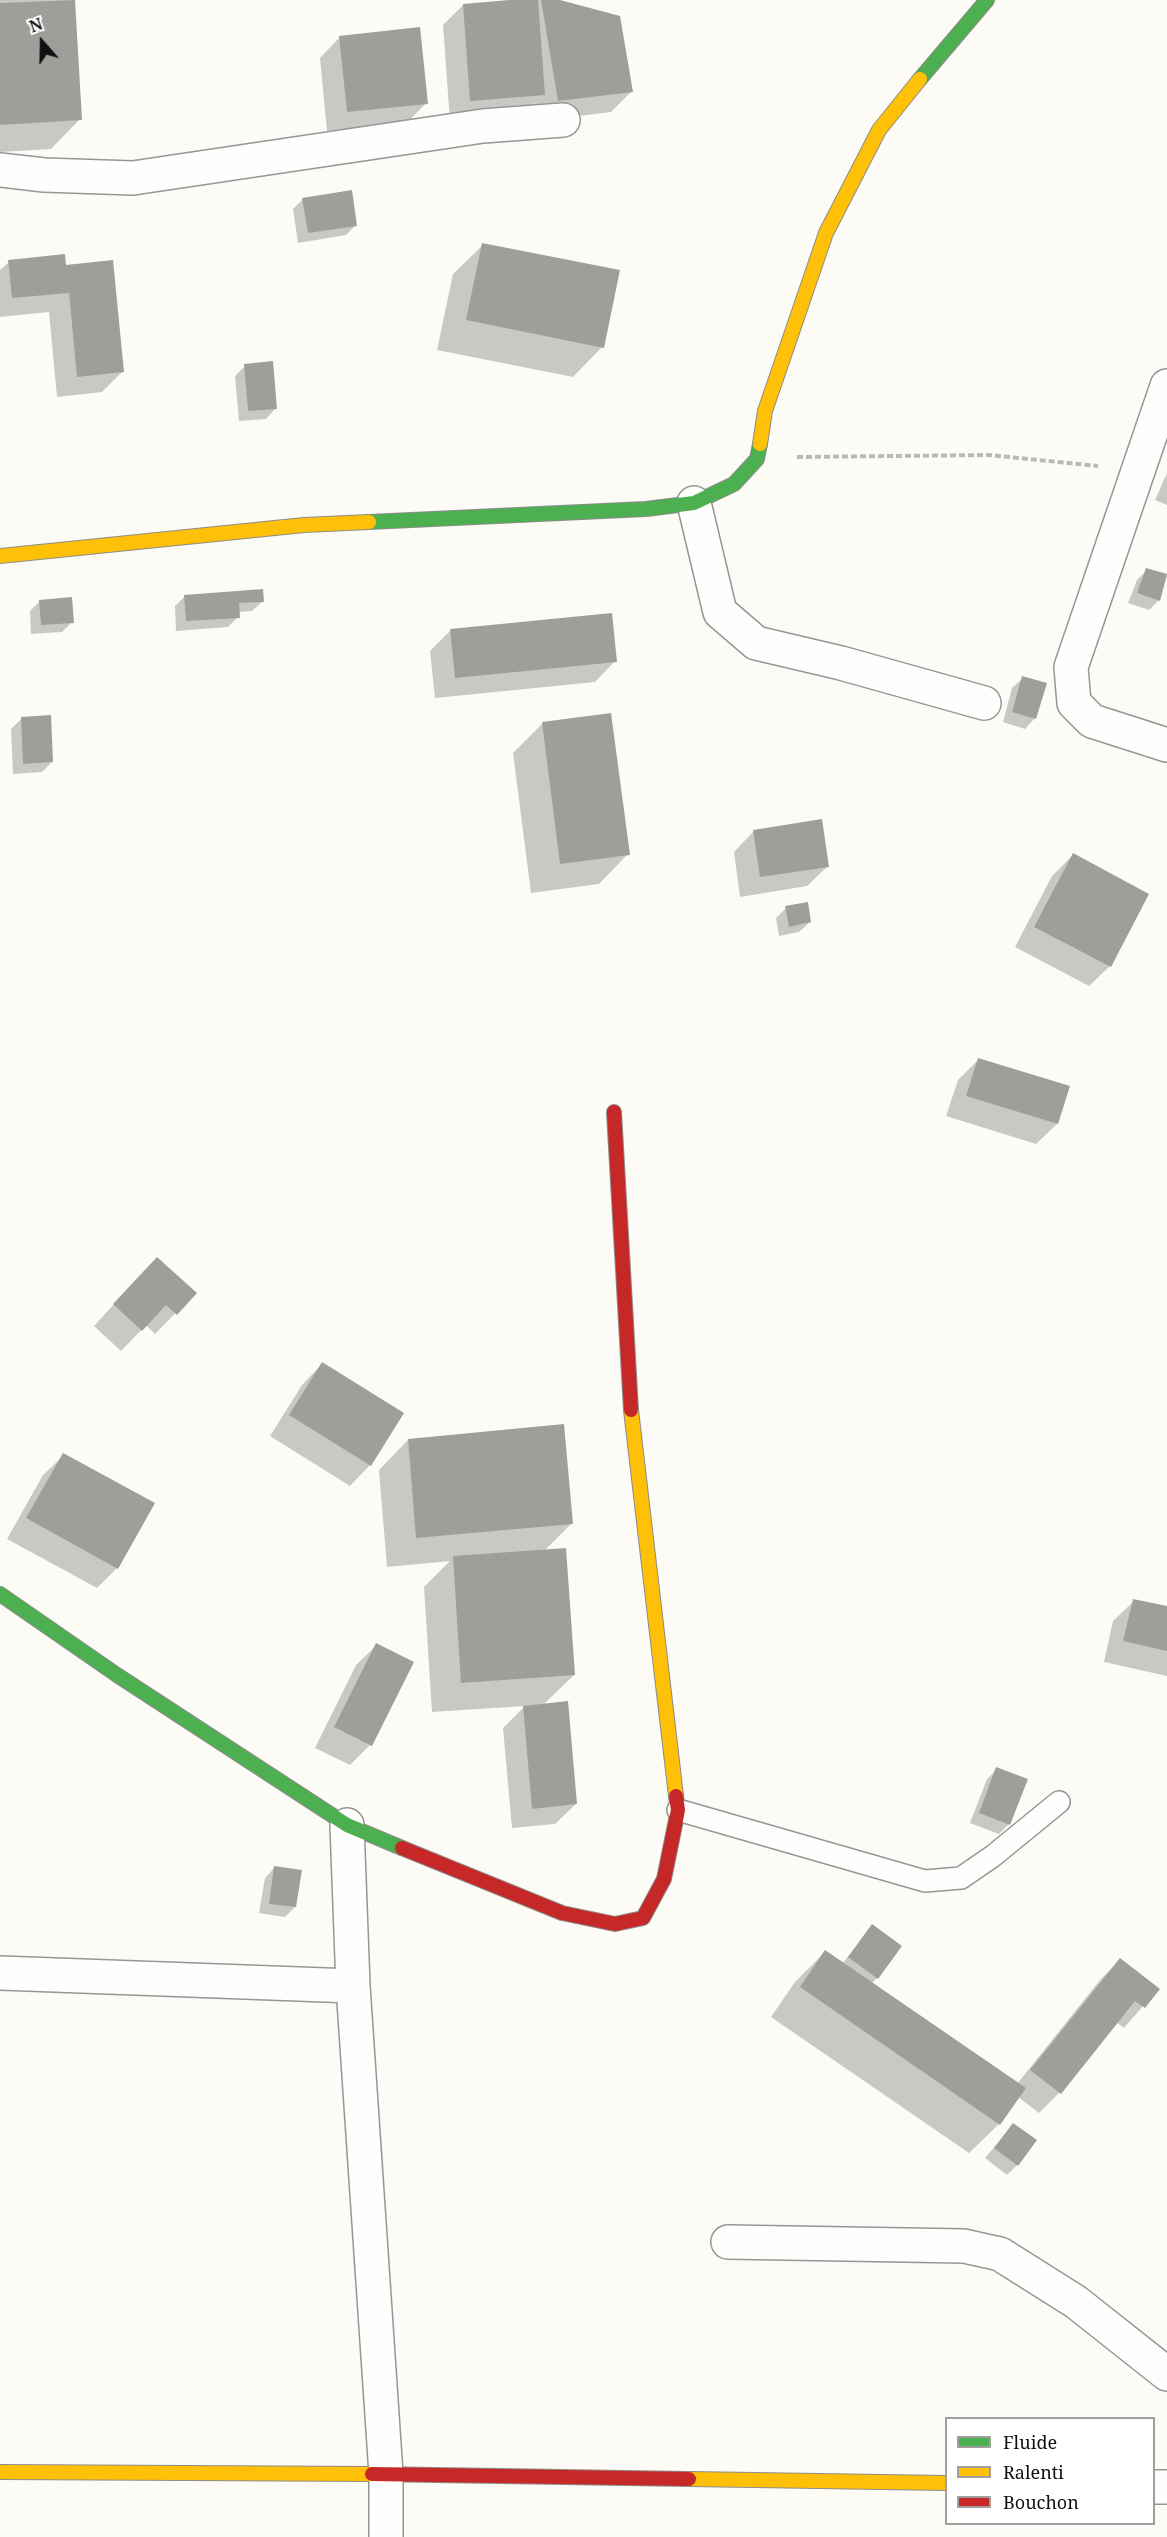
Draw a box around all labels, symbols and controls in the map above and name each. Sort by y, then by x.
north arrow [12,12,72,72]
text: N [26,13,46,38]
legend [945,2417,1155,2525]
text: Fluide [1003,2430,1057,2454]
text: Ralenti [1003,2460,1064,2484]
text: Bouchon [1003,2490,1079,2514]

